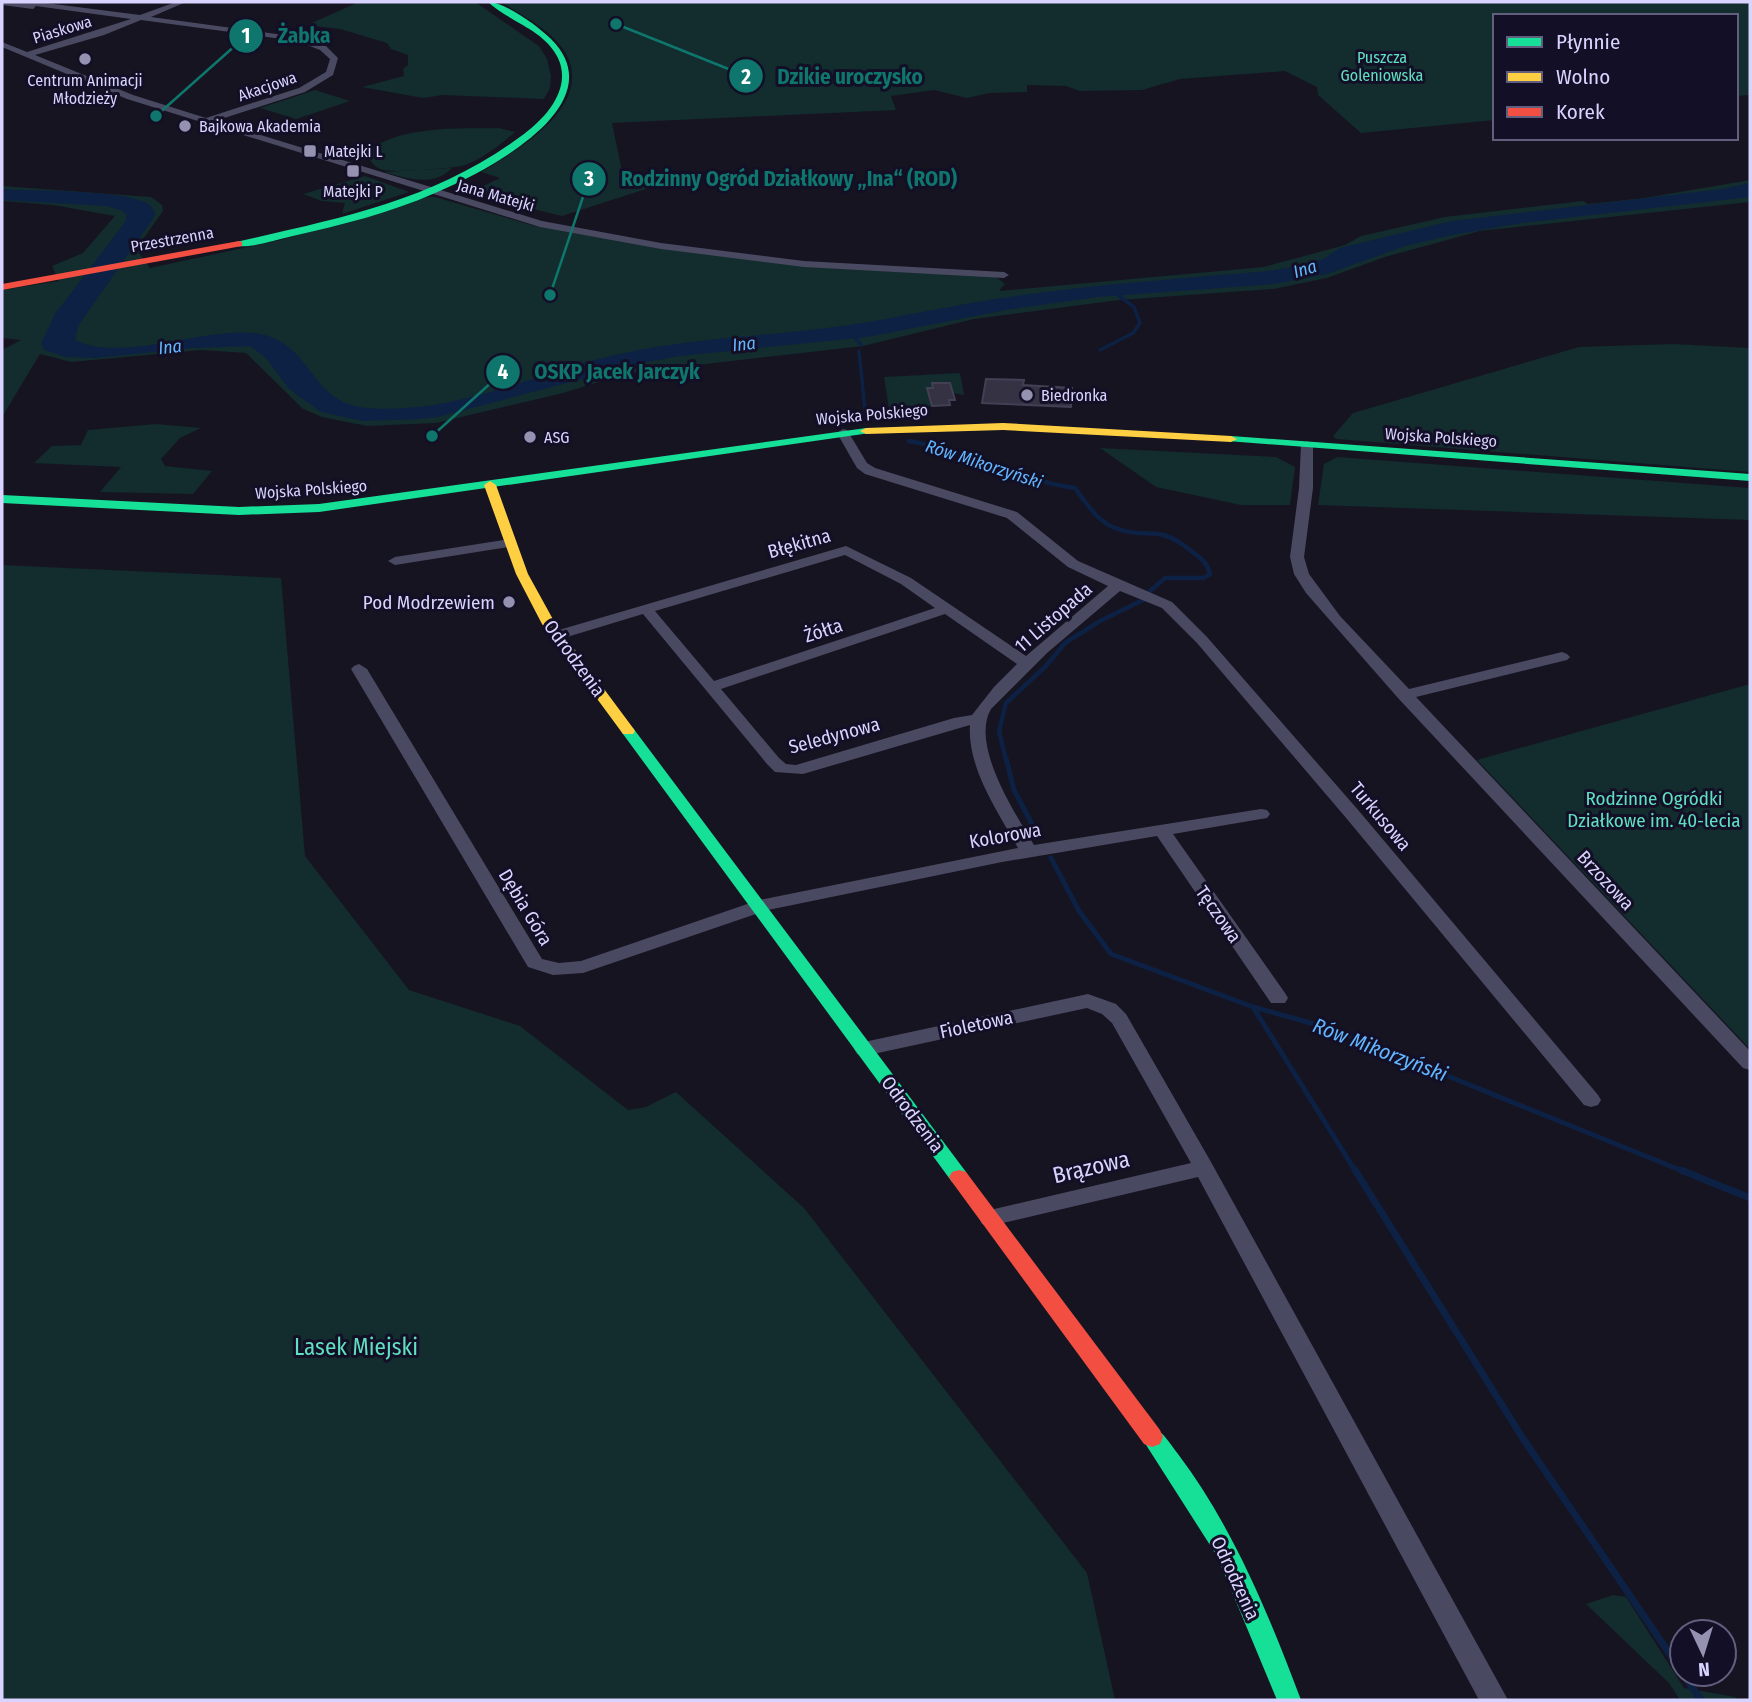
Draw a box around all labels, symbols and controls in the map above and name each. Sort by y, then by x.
street label: Piaskowa [30,11,94,47]
legend [1493,14,1738,140]
callout: Żabka [229,15,344,57]
text: Żabka [278,22,330,49]
text: 1 [242,23,250,49]
text: Płynnie [1556,29,1620,55]
park label: Puszcza Goleniowska [1341,48,1424,85]
marker: Centrum Animacji Młodzieży [77,51,93,67]
callout: Dzikie uroczysko [728,55,937,97]
text: 2 [740,64,751,90]
text: Dzikie uroczysko [777,64,923,90]
text: Wolno [1556,64,1610,90]
street label: Akacjowa [235,68,299,105]
place label: Centrum Animacji Młodzieży [27,71,143,108]
text: Korek [1556,99,1605,125]
place label: Bajkowa Akademia [199,117,321,136]
marker: Bajkowa Akademia [177,118,193,134]
place label: Matejki L [324,142,382,161]
marker: Matejki L [302,143,318,159]
callout: Rodzinny Ogród Działkowy „Ina“ (ROD) [572,158,971,200]
marker: Matejki P [345,163,361,179]
text: 3 [583,166,594,192]
text: Rodzinny Ogród Działkowy „Ina“ (ROD) [621,166,957,192]
street label: Jana Matejki [455,175,537,216]
place label: Matejki P [323,182,383,201]
street label: Przestrzenna [129,223,215,256]
water label: Ina [1291,255,1319,283]
water label: Ina [731,332,757,356]
water label: Ina [157,335,183,359]
callout: OSKP Jacek Jarczyk [486,351,714,393]
text: 4 [498,359,509,385]
text: OSKP Jacek Jarczyk [534,359,700,385]
place label: Biedronka [1041,386,1107,405]
marker: Biedronka [1019,387,1035,403]
street label: Wojska Polskiego [815,400,929,429]
street label: Wojska Polskiego [1384,424,1498,451]
place label: ASG [544,428,570,447]
marker: ASG [522,429,538,445]
water label: Rów Mikorzyński [923,435,1046,493]
street label: Wojska Polskiego [254,476,368,503]
street label: Błękitna [765,524,833,563]
street label: 11 Listopada [1010,578,1097,657]
place label: Pod Modrzewiem [363,591,495,614]
marker: Pod Modrzewiem [501,594,517,610]
street label: Żółta [801,613,845,648]
street label: Odrodzenia [539,615,610,701]
street label: Seledynowa [786,712,882,759]
street label: Turkusowa [1345,777,1416,855]
park label: Rodzinne Ogródki Działkowe im. 40-lecia [1567,787,1741,832]
street label: Kolorowa [967,818,1043,853]
street label: Brzozowa [1572,846,1639,915]
street label: Dębia Góra [494,865,557,950]
street label: Tęczowa [1191,881,1246,947]
street label: Fioletowa [937,1006,1015,1043]
water label: Rów Mikorzyński [1309,1012,1452,1088]
street label: Odrodzenia [877,1072,949,1157]
street label: Brązowa [1050,1145,1132,1189]
park label: Lasek Miejski [294,1333,418,1361]
street label: Odrodzenia [1206,1533,1265,1624]
north arrow [1668,1618,1738,1688]
text: N [1698,1658,1711,1681]

